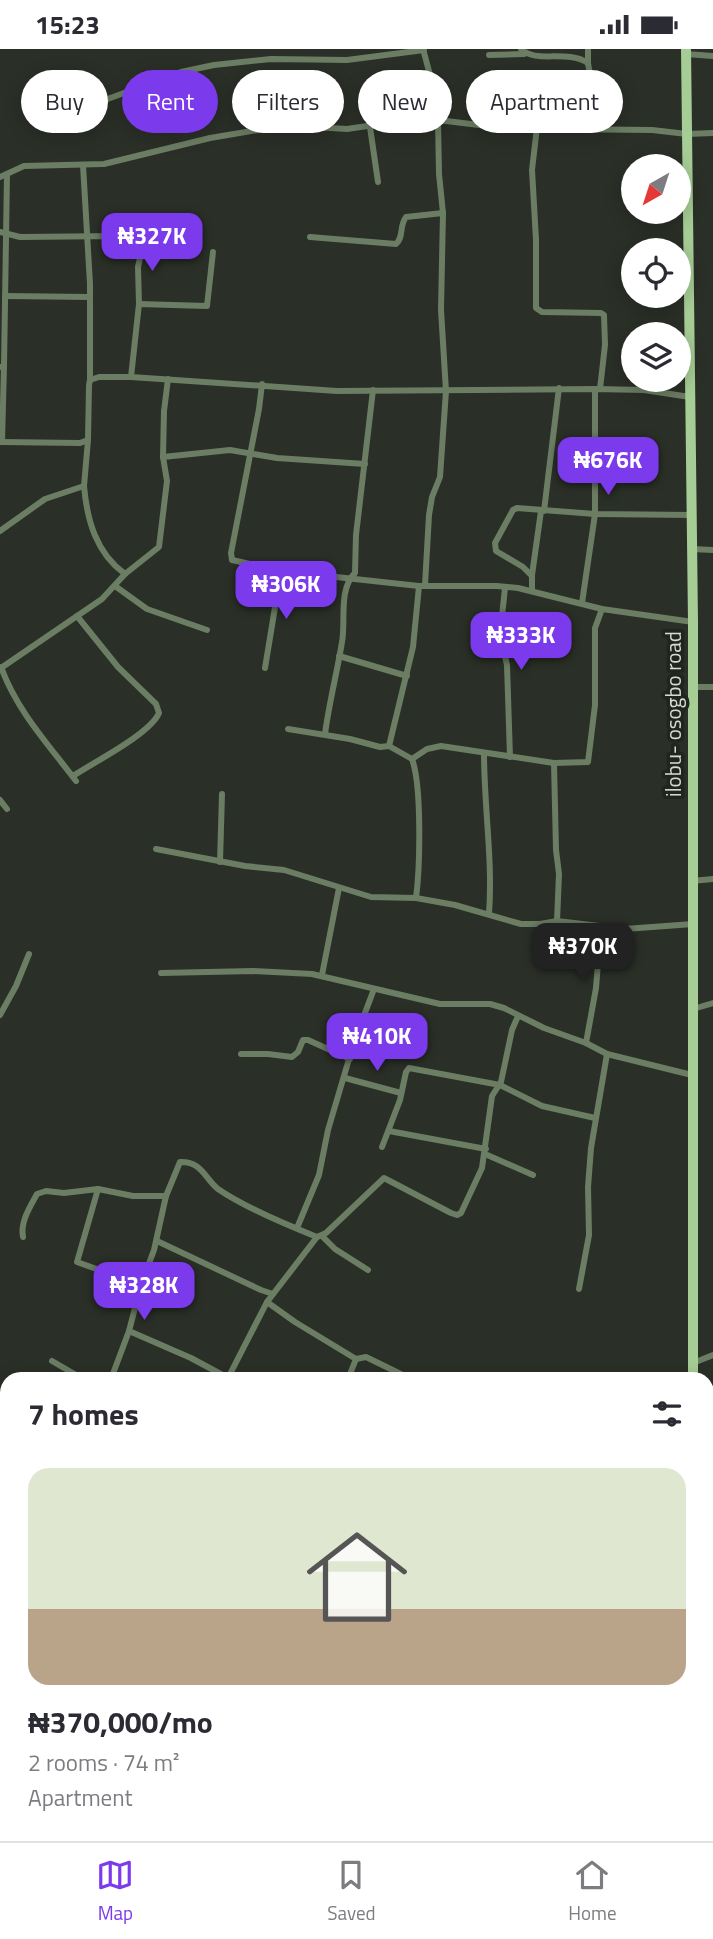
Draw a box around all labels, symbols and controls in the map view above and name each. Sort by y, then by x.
text: 15:23 [35,5,100,44]
chip: Buy [21,70,108,133]
chip: Rent [122,70,218,133]
chip: Filters [232,70,344,133]
chip: New [358,70,452,133]
chip: Apartment [466,70,623,133]
north arrow [621,154,691,224]
map controls [621,154,691,392]
pin: ₦327K [103,213,201,273]
text: ₦327K [118,218,186,253]
button: locate [621,238,691,308]
button: layers [621,322,691,392]
pin: ₦676K [559,437,657,497]
text: ₦676K [574,442,642,477]
pin: ₦306K [237,561,335,621]
text: ₦306K [252,566,320,601]
pin: ₦333K [472,613,570,672]
text: ₦333K [487,617,555,652]
street label: ilobu- osogbo road [657,631,689,797]
pin: ₦370K [534,923,632,983]
text: ₦370K [549,928,617,963]
pin: ₦410K [328,1013,426,1073]
text: ₦410K [343,1018,411,1053]
pin: ₦328K [95,1263,193,1322]
text: ₦328K [110,1267,178,1302]
text: 7 homes [28,1391,139,1437]
icon: filters [648,1395,686,1433]
icon: home [294,1514,420,1640]
text: ₦370,000/mo [28,1699,213,1745]
text: 2 rooms · 74 m² [28,1745,179,1780]
text: Apartment [28,1780,133,1815]
tab: Map [96,1856,134,1927]
tab: Saved [327,1856,376,1927]
tab: Home [568,1856,617,1927]

